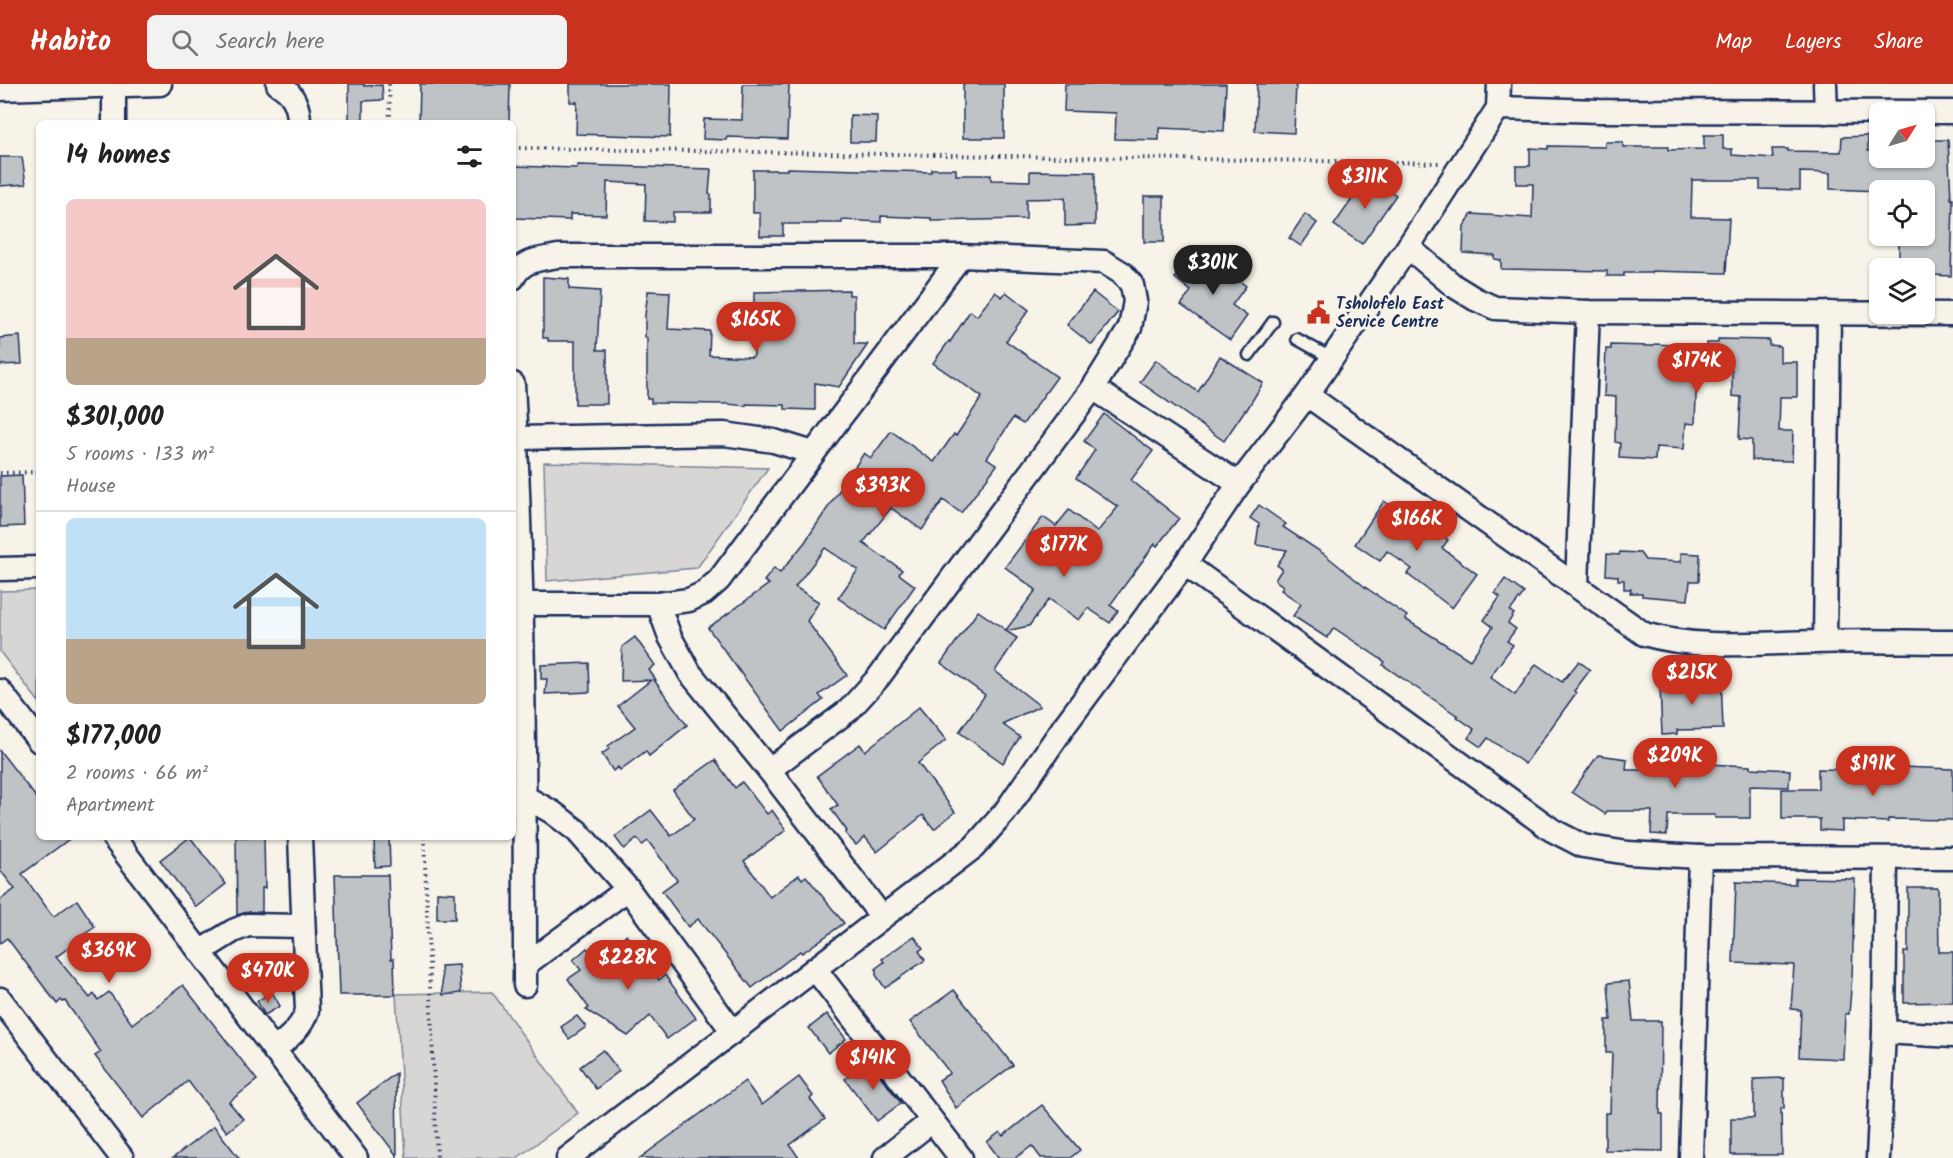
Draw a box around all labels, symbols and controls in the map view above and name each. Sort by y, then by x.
search box [147,15,567,69]
text: Habito [30,20,111,65]
text: Search here [216,25,325,60]
icon: search [168,26,201,59]
text: Map [1715,26,1752,59]
text: Layers [1785,26,1841,59]
text: Share [1874,26,1923,59]
north arrow [1869,102,1935,168]
map controls [1869,102,1935,324]
text: 14 homes [66,135,171,177]
icon: filters [453,140,486,173]
pin: $311K [1323,159,1407,210]
text: $311K [1342,162,1388,194]
button: locate [1869,180,1935,246]
icon: home [222,238,330,346]
pin: $301K [1171,245,1255,296]
text: $301K [1187,248,1239,280]
button: layers [1869,258,1935,324]
place label: Tsholofelo East Service Centre [1336,292,1445,335]
public building icon: Tsholofelo East Service Centre [1305,300,1331,326]
pin: $165K [714,302,798,353]
text: $165K [731,305,781,337]
pin: $174K [1655,343,1739,394]
text: $174K [1672,346,1722,378]
text: $301,000 [66,397,164,439]
text: 5 rooms · 133 m² [66,439,214,471]
pin: $393K [841,468,925,519]
text: House [66,471,116,503]
text: $393K [855,471,911,503]
pin: $166K [1375,501,1459,552]
text: $166K [1391,504,1443,536]
pin: $177K [1022,527,1106,578]
text: $177K [1040,530,1088,562]
icon: home [222,557,330,665]
pin: $215K [1650,655,1734,706]
text: $215K [1666,658,1718,690]
text: $177,000 [66,716,161,758]
pin: $209K [1633,738,1717,789]
text: $209K [1647,741,1703,773]
pin: $191K [1831,746,1915,797]
text: $191K [1850,749,1896,781]
text: 2 rooms · 66 m² [66,758,208,790]
text: Apartment [66,790,155,822]
pin: $369K [67,933,151,984]
text: $369K [81,936,137,968]
pin: $228K [586,940,670,991]
text: $228K [599,943,658,975]
pin: $470K [226,953,310,1004]
text: $470K [241,956,295,988]
pin: $141K [831,1040,915,1091]
text: $141K [850,1043,896,1075]

